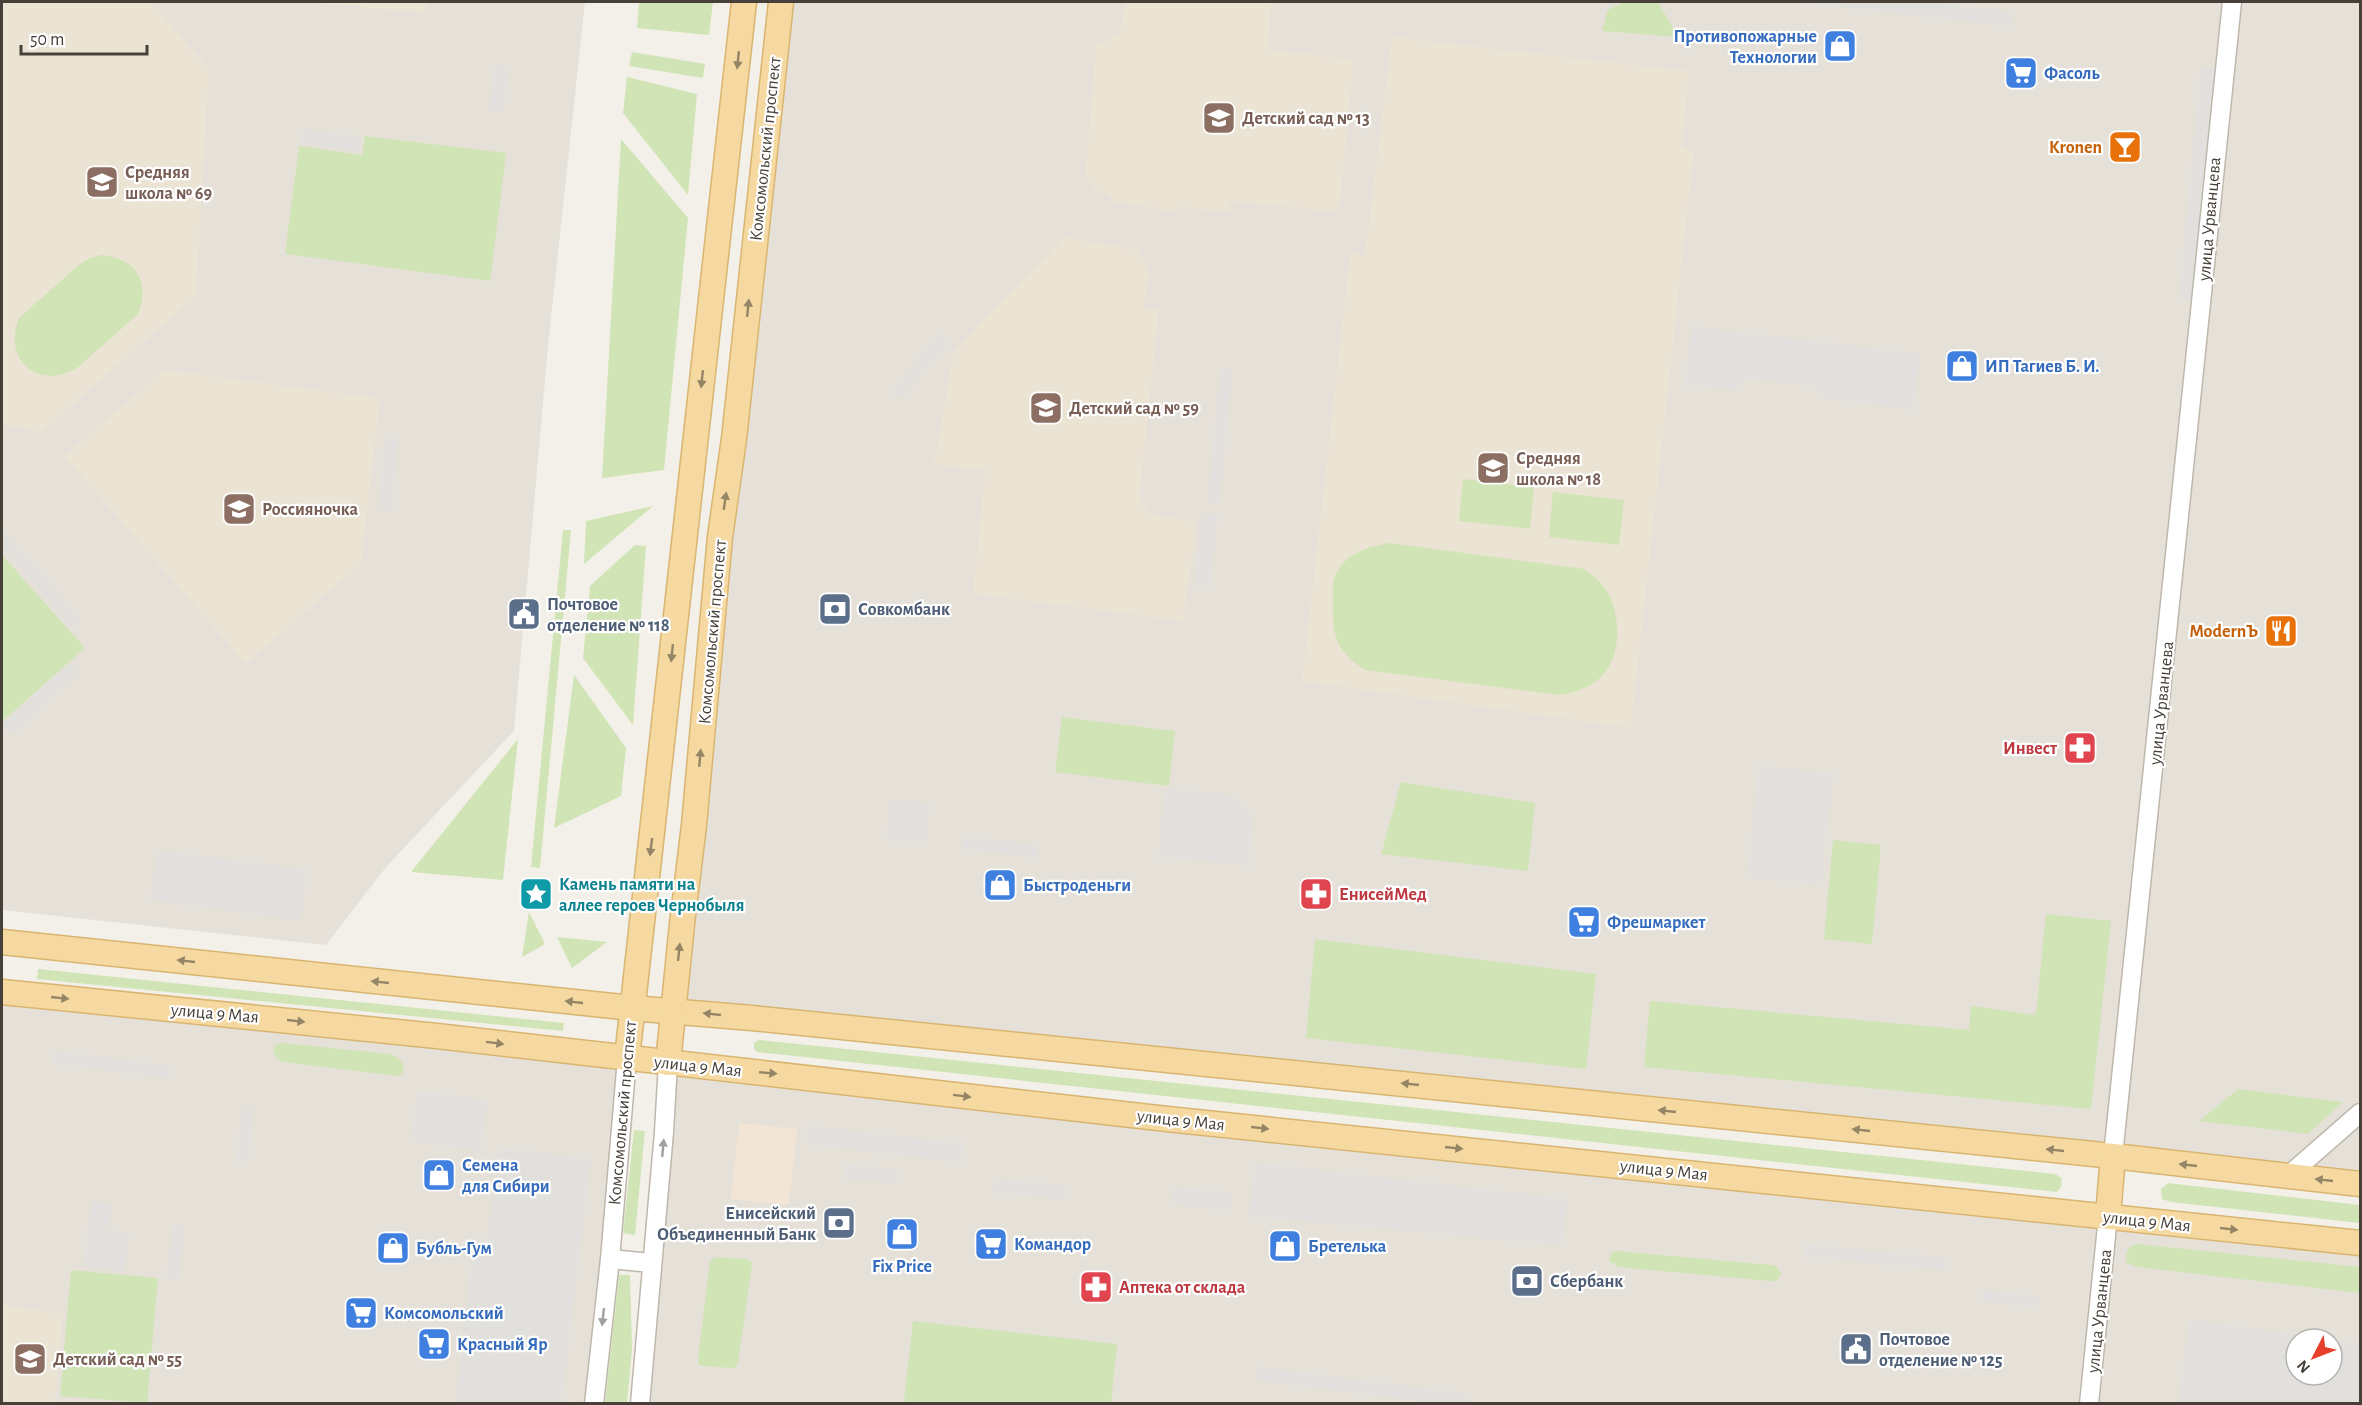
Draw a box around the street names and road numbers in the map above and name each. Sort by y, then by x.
street label: Комсомольский проспект [747,56,785,242]
street label: улица Урванцева [2196,156,2224,283]
street label: Комсомольский проспект [696,539,730,725]
street label: улица Урванцева [2146,640,2177,767]
street label: улица 9 Мая [169,1001,260,1027]
street label: Комсомольский проспект [606,1020,640,1206]
street label: улица 9 Мая [652,1053,743,1081]
street label: улица 9 Мая [1135,1107,1226,1135]
street label: улица 9 Мая [1618,1157,1709,1185]
street label: улица 9 Мая [2101,1208,2192,1236]
street label: улица Урванцева [2084,1248,2115,1375]

